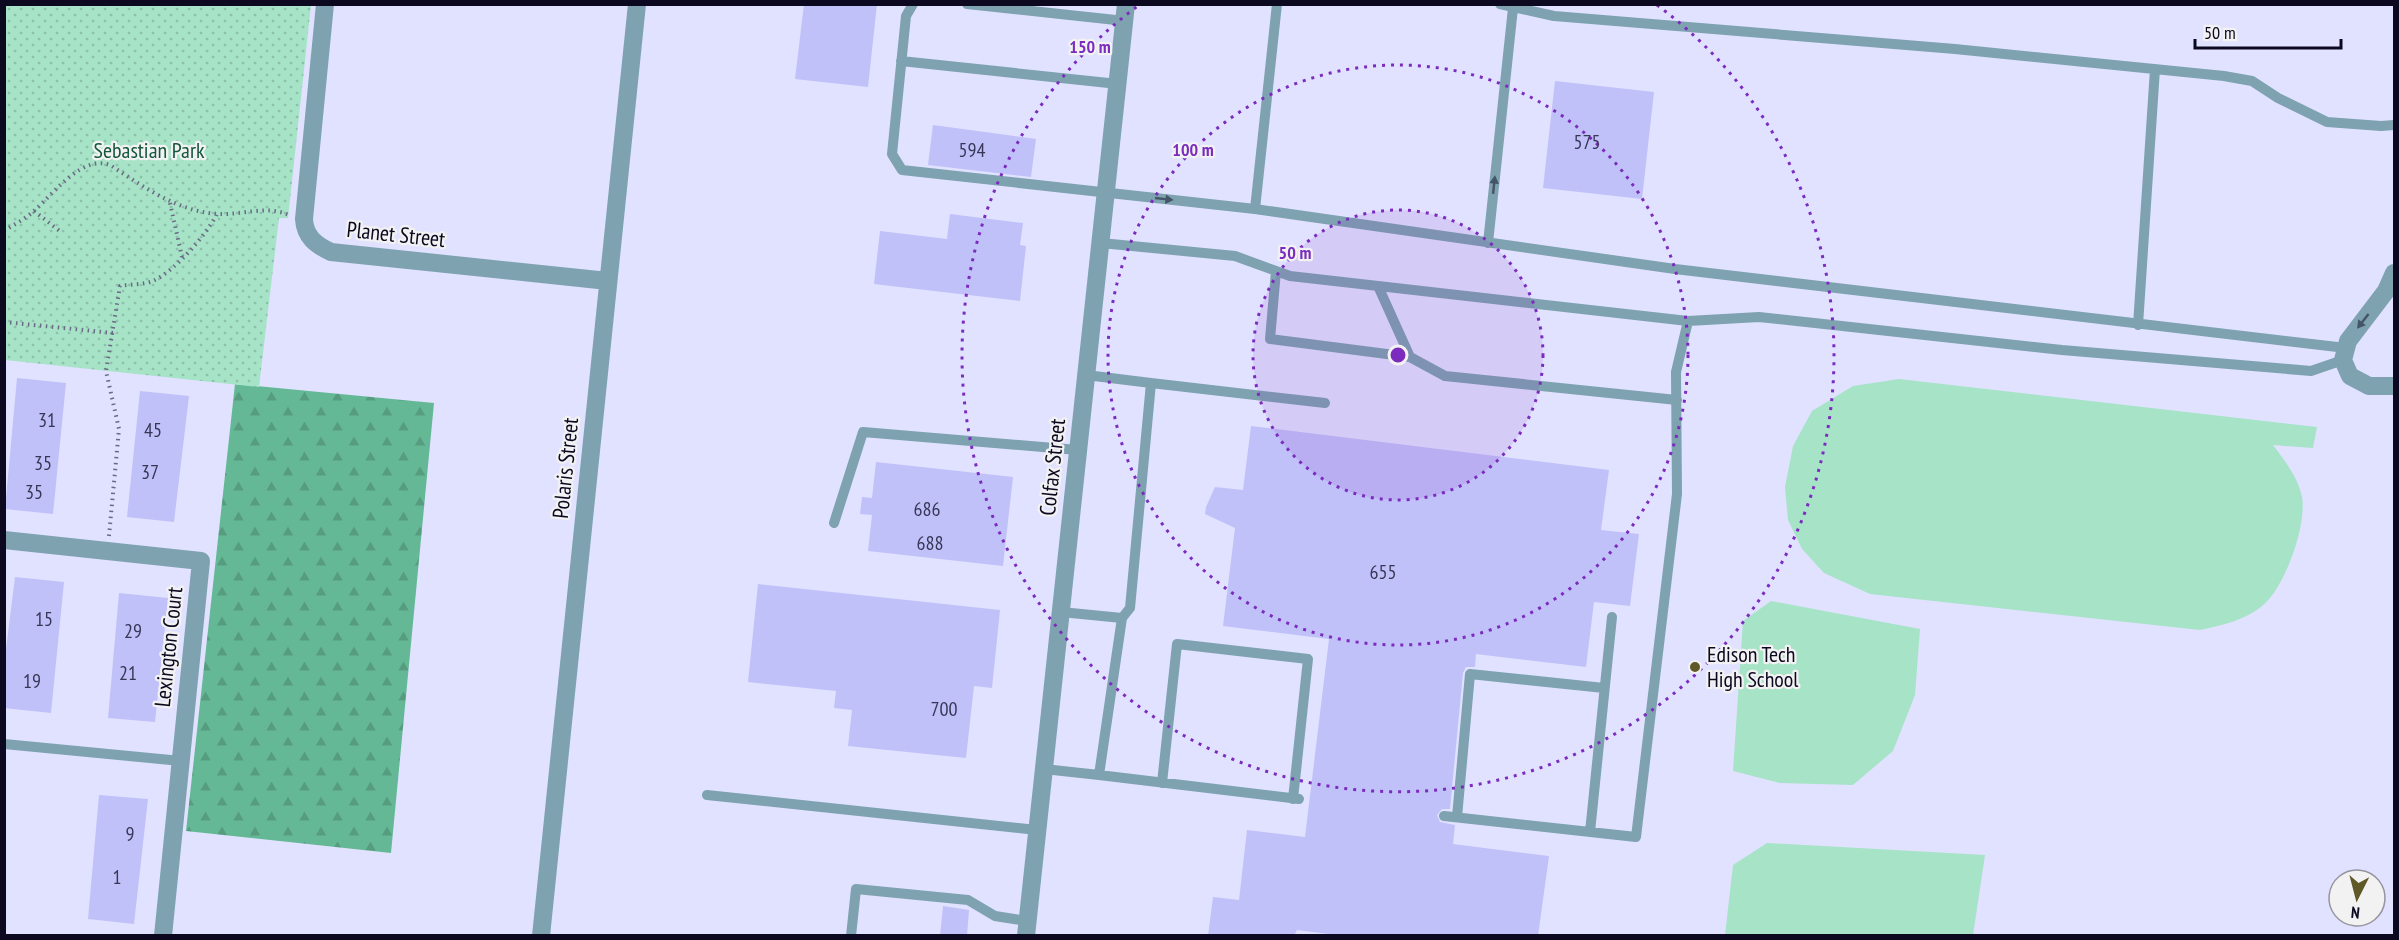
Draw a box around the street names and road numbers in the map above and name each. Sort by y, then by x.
street label: Planet Street [345,215,447,253]
street label: Polaris Street [546,416,584,520]
street label: Colfax Street [1033,417,1071,517]
street label: Lexington Court [148,586,188,708]

